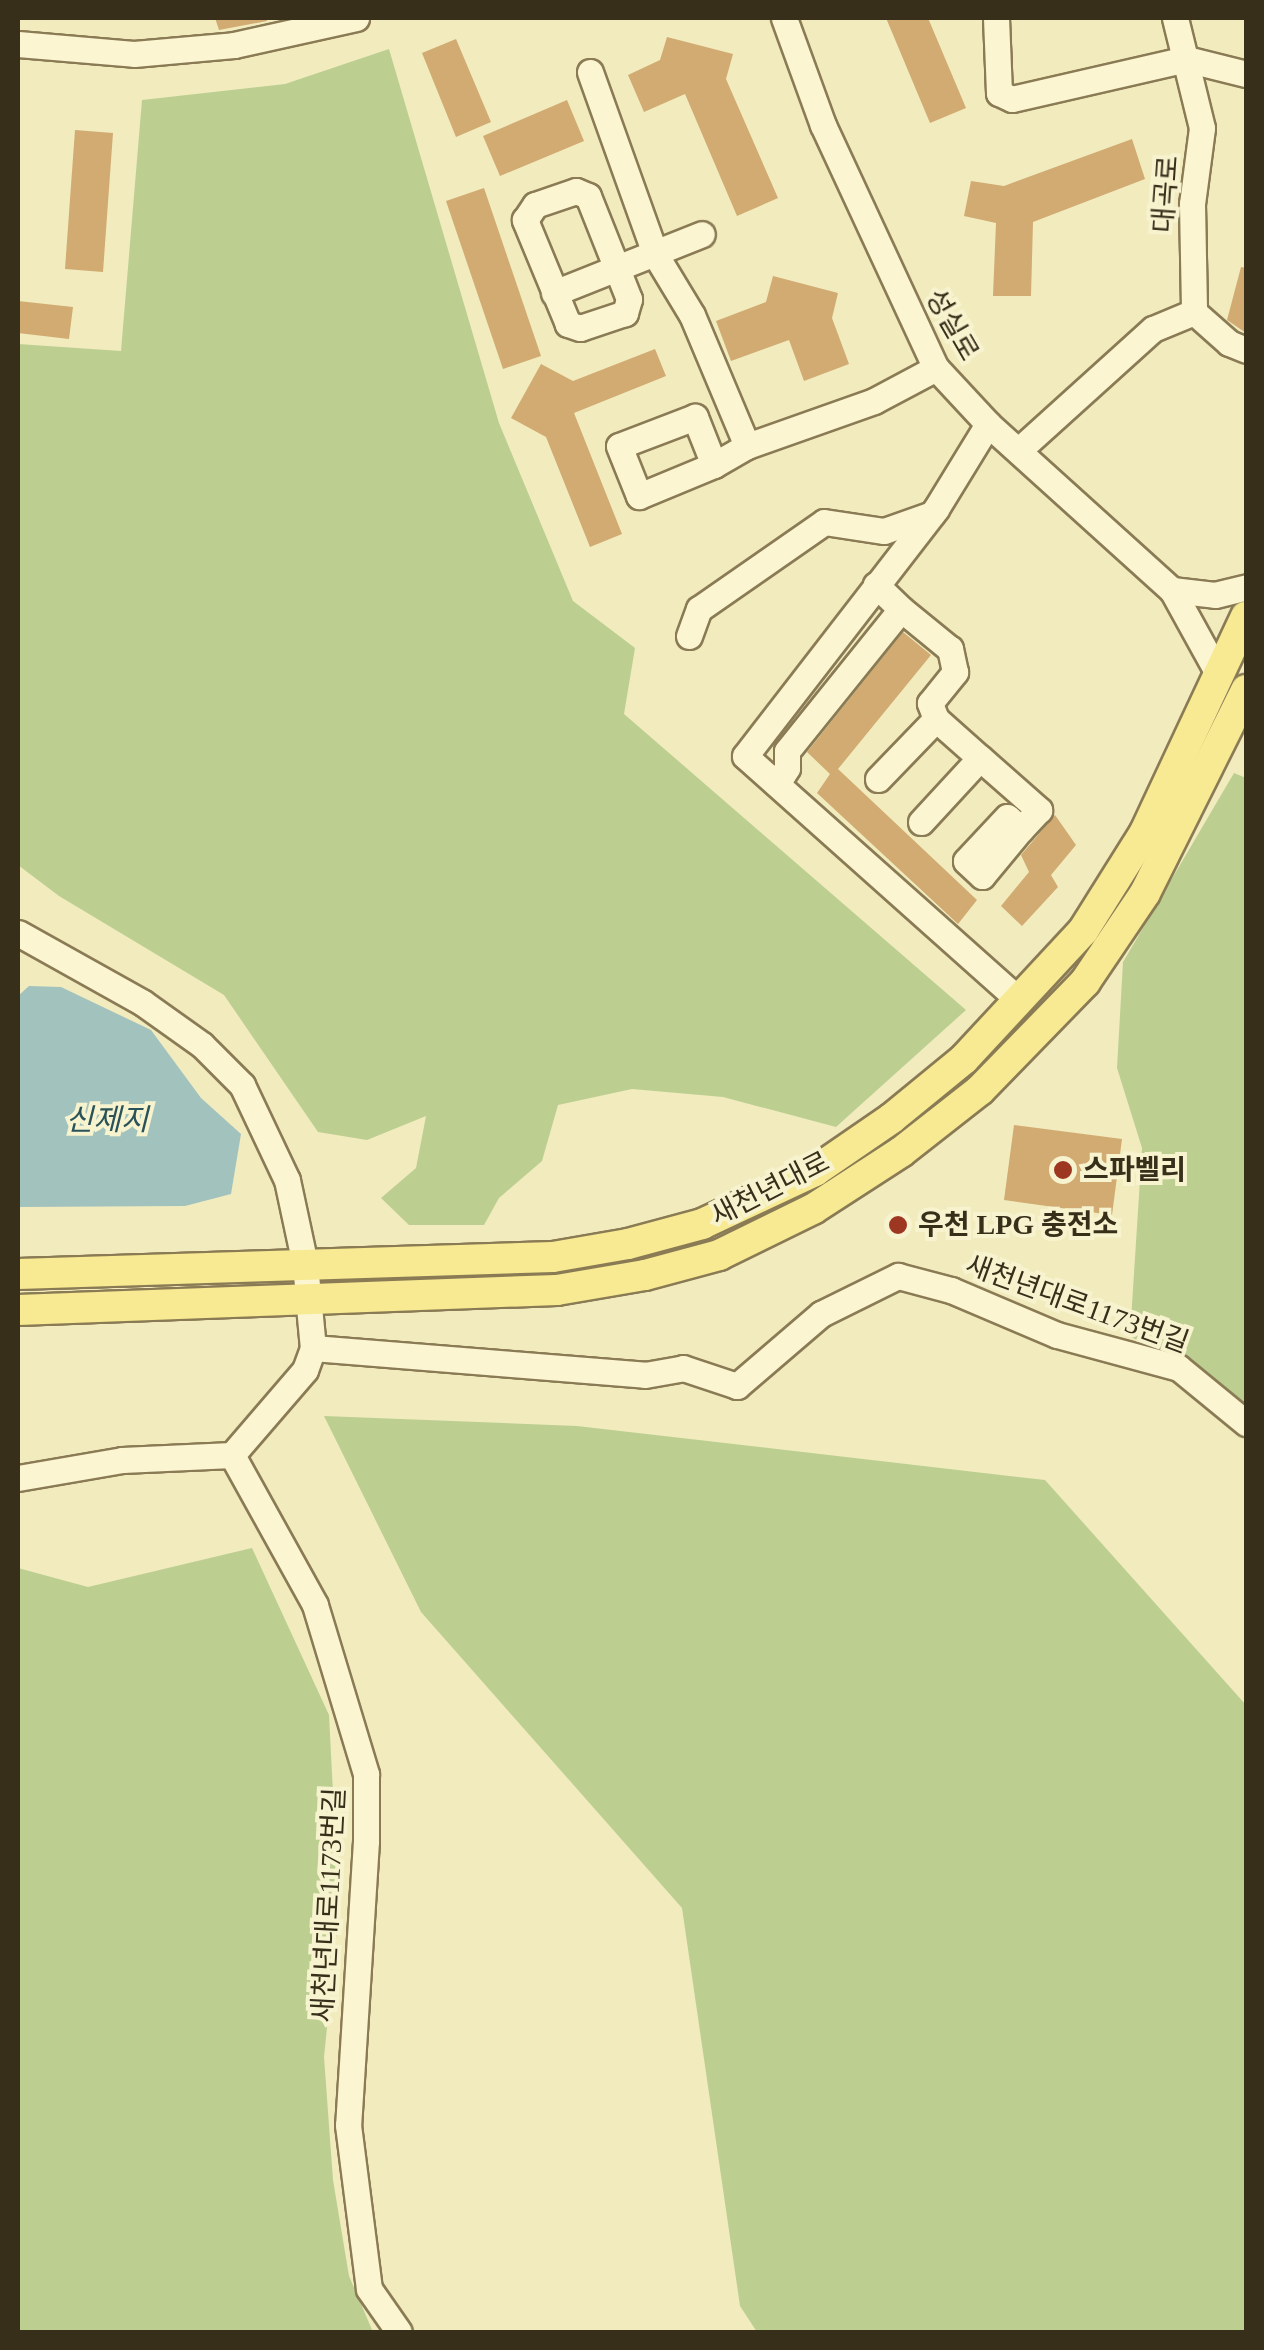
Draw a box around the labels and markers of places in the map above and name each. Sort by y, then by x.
place label: 스파벨리 [1083,1153,1186,1187]
marker: 스파벨리 [1052,1159,1074,1181]
place label: 우천 LPG 충전소 [918,1208,1118,1242]
marker: 우천 LPG 충전소 [887,1214,909,1236]

